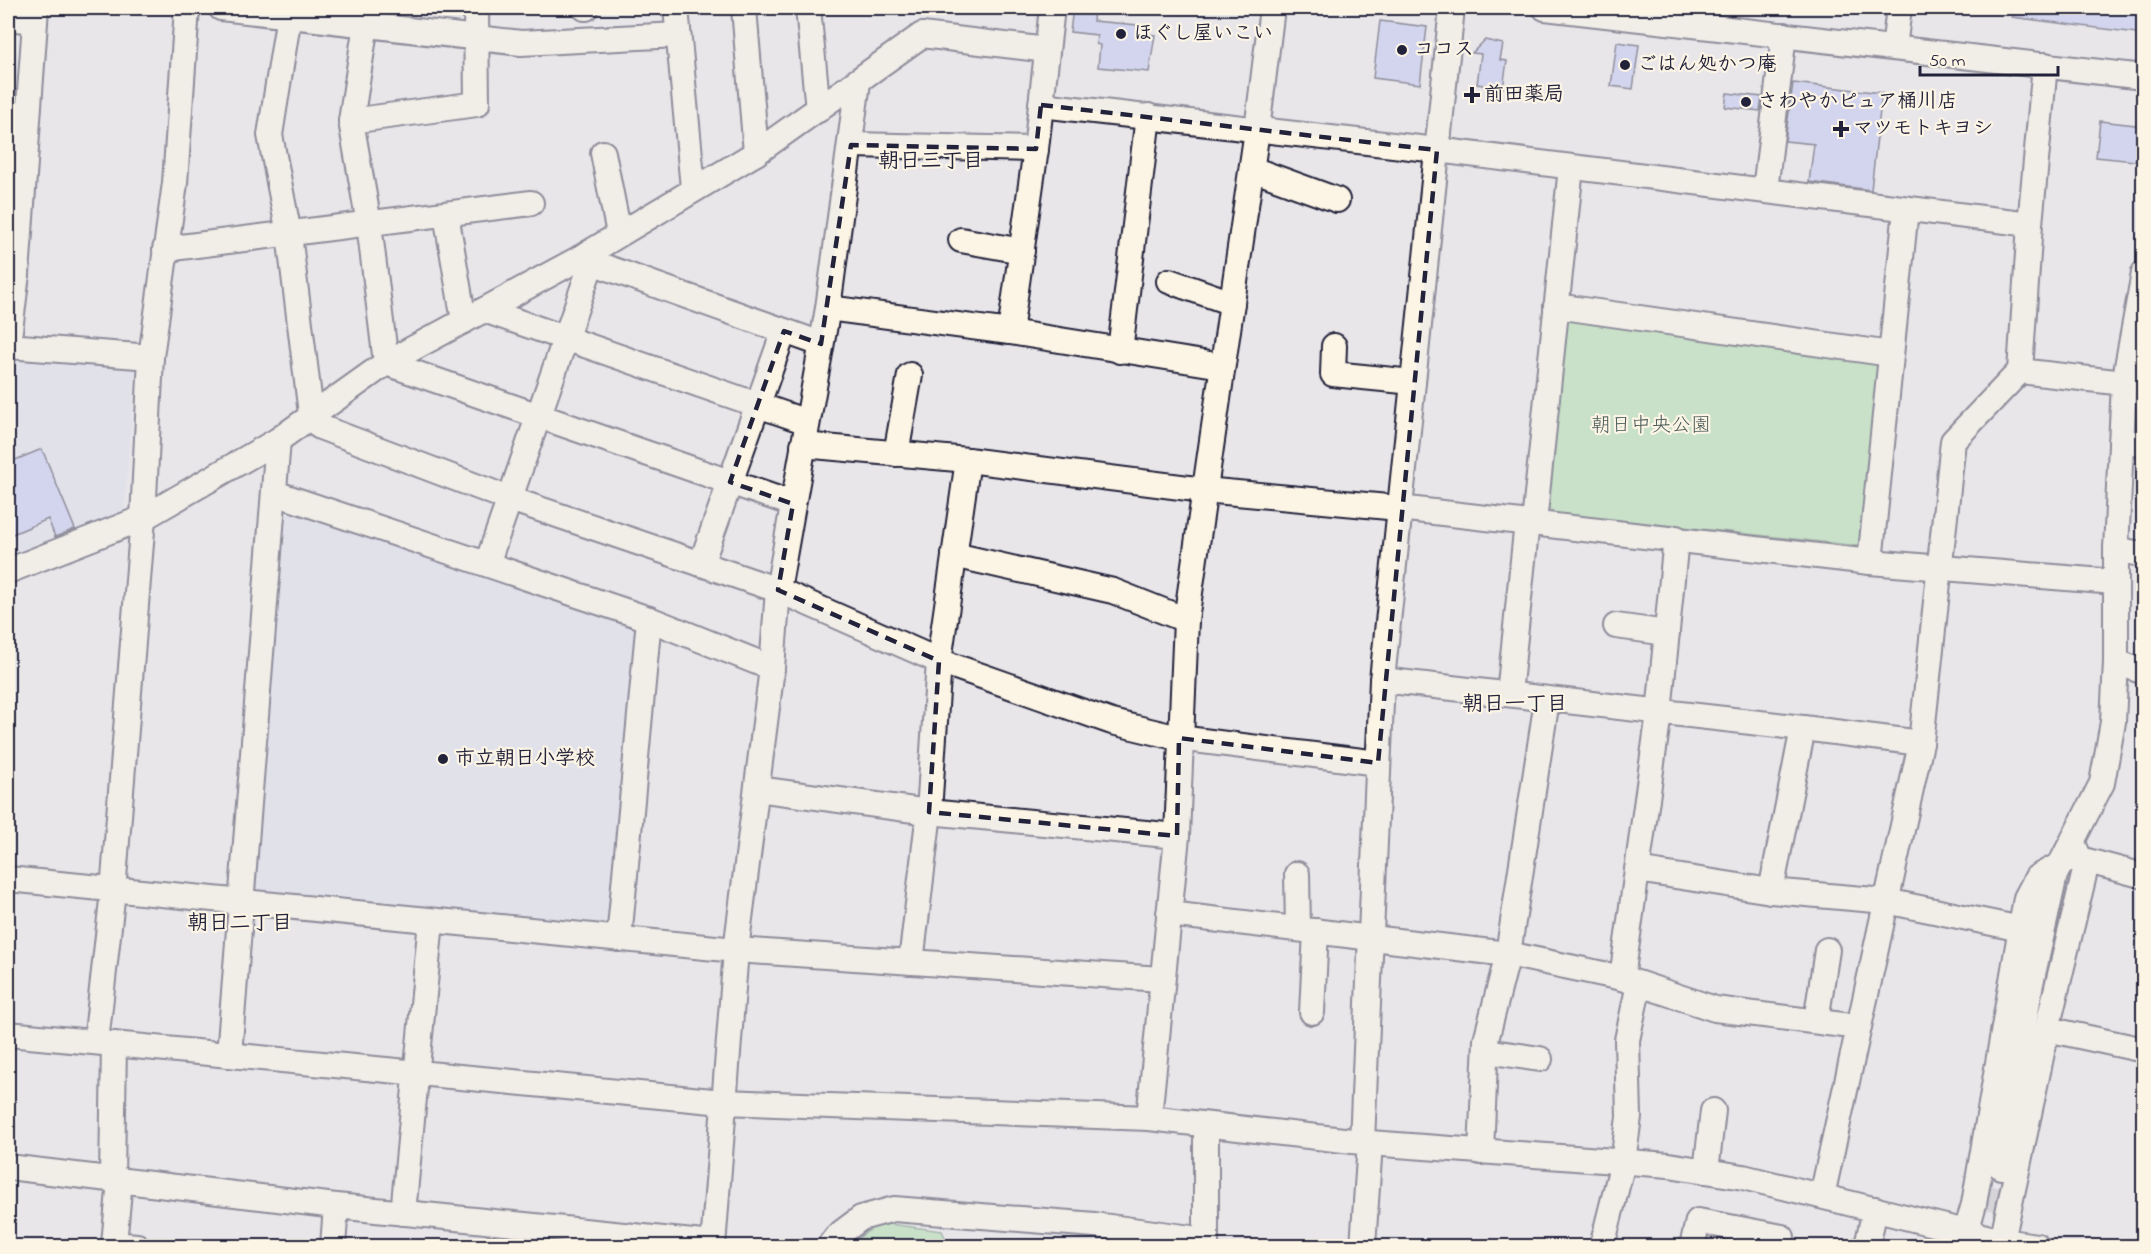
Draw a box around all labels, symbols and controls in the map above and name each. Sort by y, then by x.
place label: ほぐし屋いこい [1133,20,1273,49]
marker: ほぐし屋いこい [1114,27,1128,41]
place label: ココス [1414,36,1474,65]
scale bar [1920,39,2058,77]
marker: ココス [1395,43,1409,57]
text: 50 m [1929,49,1966,75]
place label: ごはん処かつ庵 [1637,51,1777,80]
marker: ごはん処かつ庵 [1618,58,1632,72]
place label: 前田薬局 [1484,81,1564,110]
marker: 前田薬局 [1465,88,1479,102]
place label: さわやかピュア桶川店 [1758,88,1957,117]
marker: さわやかピュア桶川店 [1739,95,1753,109]
place label: マツモトキヨシ [1853,115,1993,144]
marker: マツモトキヨシ [1834,122,1848,136]
district label: 朝日三丁目 [879,147,984,177]
park label: 朝日中央公園 [1591,412,1711,441]
district label: 朝日一丁目 [1463,690,1568,720]
place label: 市立朝日小学校 [455,745,595,774]
marker: 市立朝日小学校 [436,752,450,766]
district label: 朝日二丁目 [188,909,293,939]

